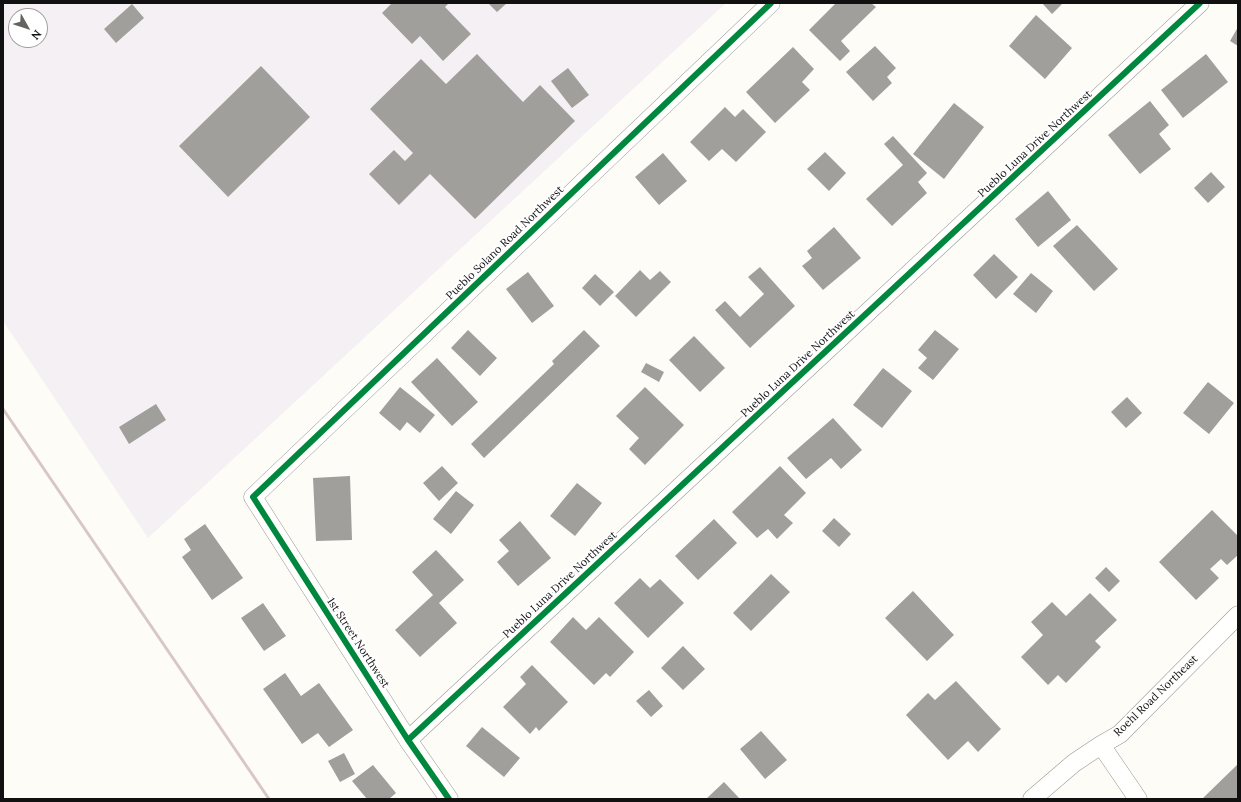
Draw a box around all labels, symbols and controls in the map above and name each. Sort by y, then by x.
north arrow [8,8,48,48]
text: N [28,27,45,43]
street label: Pueblo Luna Drive Northwest [975,88,1095,200]
street label: Pueblo Solano Road Northwest [444,183,566,303]
street label: Pueblo Luna Drive Northwest [738,308,858,420]
street label: Pueblo Luna Drive Northwest [500,529,620,641]
street label: 1st Street Northwest [324,596,392,690]
street label: Roehl Road Northeast [1111,653,1201,739]

